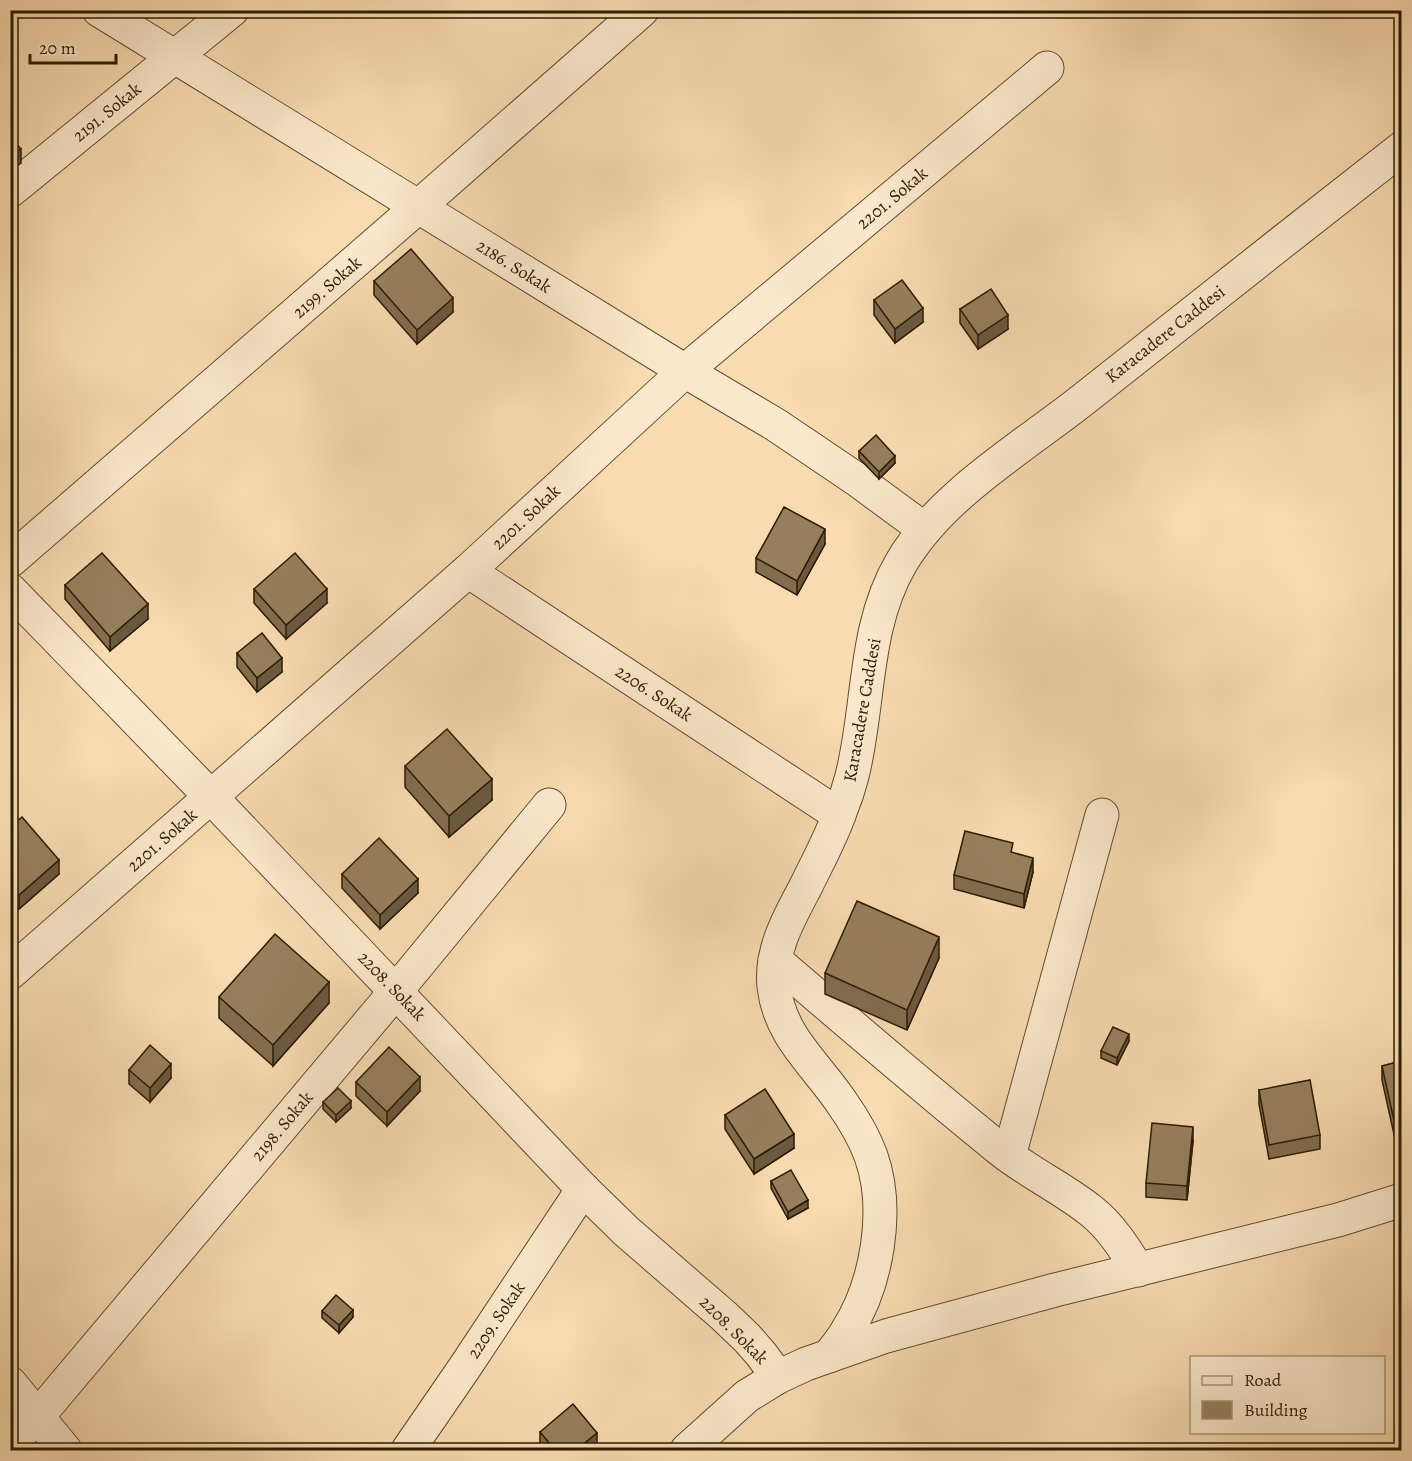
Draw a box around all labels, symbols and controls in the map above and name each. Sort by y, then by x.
scale bar [30,27,116,65]
text: 20 m [39,36,76,60]
street label: 2191. Sokak [68,77,146,147]
street label: 2201. Sokak [851,161,933,235]
street label: 2186. Sokak [472,233,556,299]
street label: 2199. Sokak [287,250,367,324]
street label: Karacadere Caddesi [1100,280,1230,388]
street label: 2201. Sokak [487,479,566,555]
street label: Karacadere Caddesi [838,636,886,784]
street label: 2206. Sokak [611,659,697,727]
street label: 2201. Sokak [122,803,202,877]
street label: 2208. Sokak [353,946,431,1026]
street label: 2198. Sokak [246,1086,318,1166]
street label: 2209. Sokak [462,1277,530,1363]
street label: 2208. Sokak [694,1290,774,1370]
legend [1190,1356,1385,1434]
text: Road [1244,1368,1282,1392]
text: Building [1244,1398,1308,1422]

